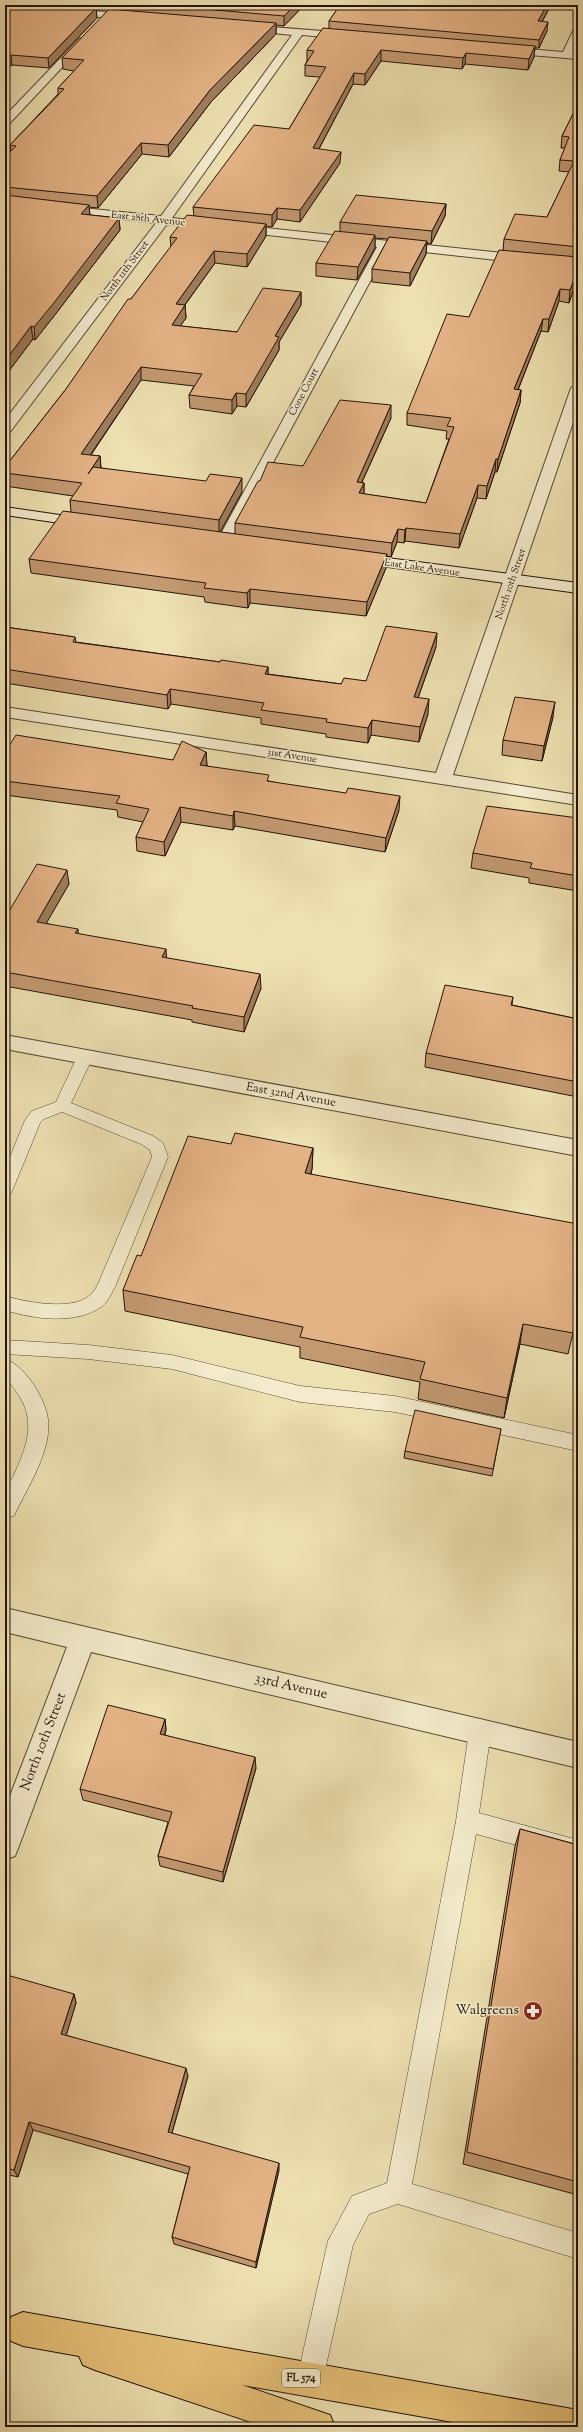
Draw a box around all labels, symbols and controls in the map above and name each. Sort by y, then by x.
street label: East 28th Avenue [110,208,186,230]
street label: North 11th Street [97,237,153,304]
street label: Cone Court [285,365,323,418]
street label: North 10th Street [492,546,530,622]
street label: East Lake Avenue [383,555,461,581]
street label: 31st Avenue [266,745,318,767]
street label: East 32nd Avenue [245,1078,338,1112]
street label: 33rd Avenue [253,1669,329,1705]
street label: North 10th Street [16,1690,72,1794]
pharmacy icon: Walgreens [522,2000,544,2022]
place label: Walgreens [455,2001,519,2021]
road number: FL 574 [282,2369,320,2387]

